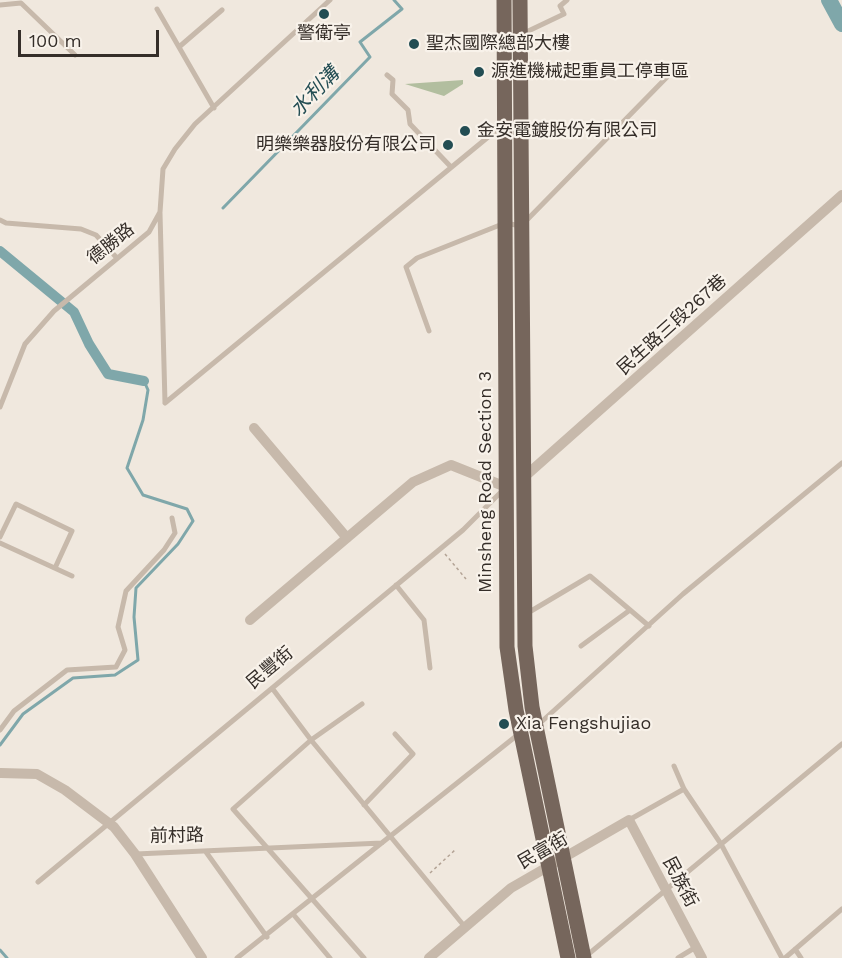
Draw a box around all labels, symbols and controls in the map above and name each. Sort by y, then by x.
marker: 警衛亭 [317,7,331,21]
scale bar [21,18,162,56]
place label: 警衛亭 [297,23,351,45]
text: 100 m [29,30,82,51]
place label: 聖杰國際總部大樓 [426,33,570,55]
marker: 聖杰國際總部大樓 [407,37,421,51]
place label: 源進機械起重員工停車區 [491,61,689,83]
water label: 水利溝 [286,62,344,122]
marker: 源進機械起重員工停車區 [472,65,486,79]
place label: 金安電鍍股份有限公司 [477,120,657,142]
marker: 金安電鍍股份有限公司 [458,124,472,138]
place label: 明樂樂器股份有限公司 [256,134,436,156]
marker: 明樂樂器股份有限公司 [441,138,455,152]
street label: 德勝路 [83,219,139,269]
street label: 民生路三段267巷 [613,270,731,380]
street label: Minsheng Road Section 3 [475,371,497,593]
street label: 民豐街 [242,642,298,694]
place label: Xia Fengshujiao [516,713,651,735]
marker: Xia Fengshujiao [497,717,511,731]
street label: 前村路 [150,825,204,847]
street label: 民富街 [514,828,572,874]
street label: 民族街 [658,853,702,911]

